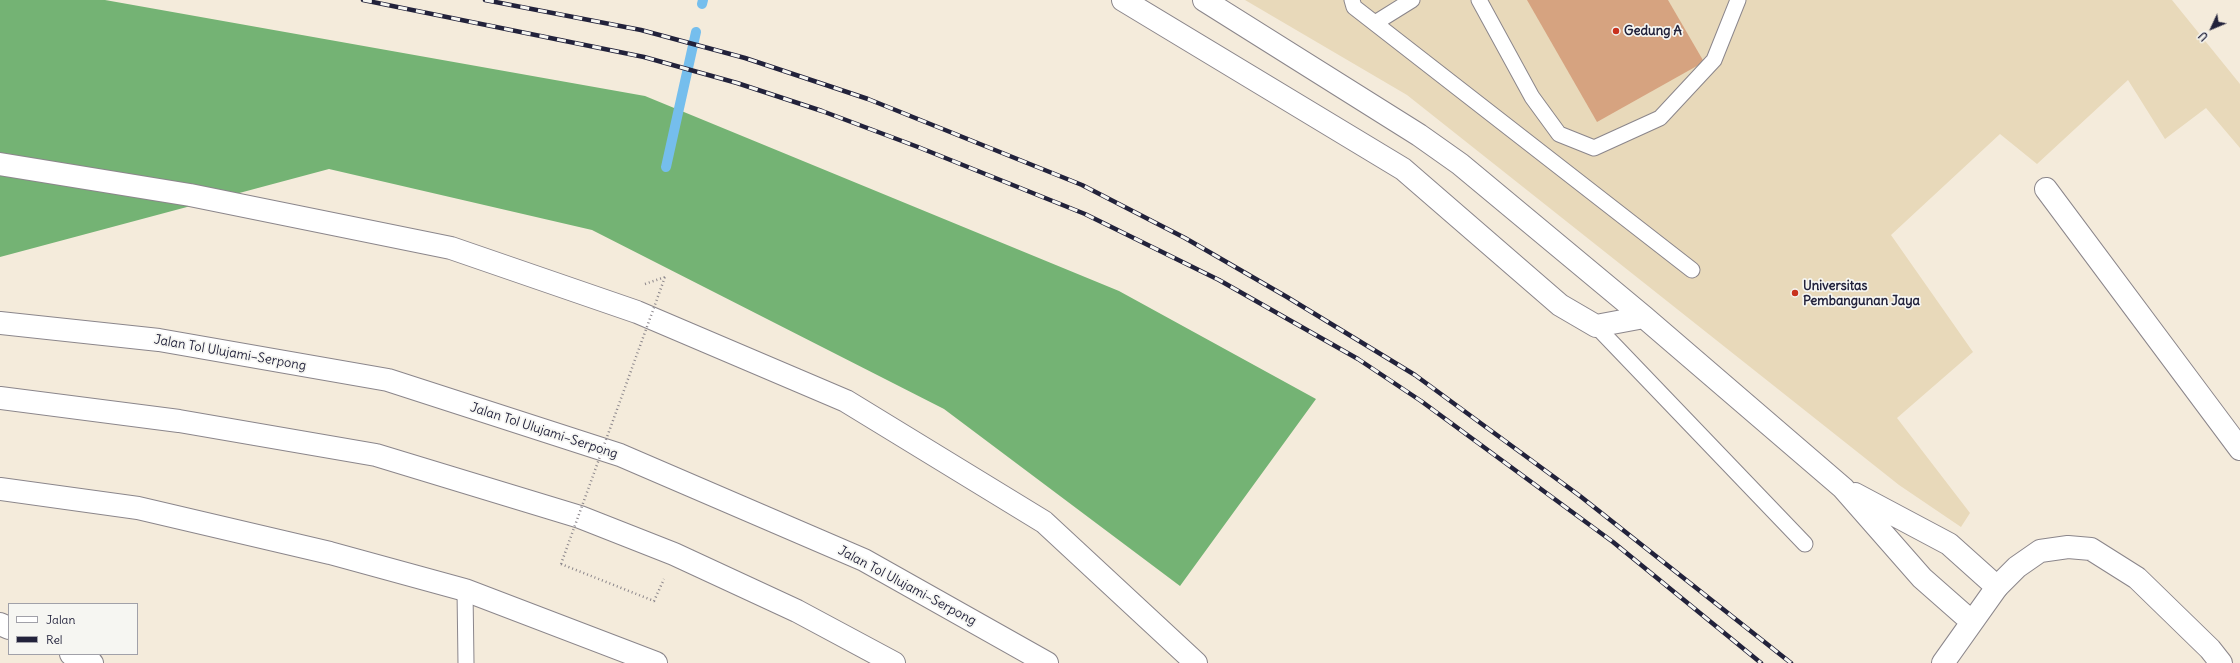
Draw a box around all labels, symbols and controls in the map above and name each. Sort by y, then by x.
north arrow [2192,8,2232,48]
place label: Gedung A [1624,23,1682,39]
marker: Gedung A [1611,26,1621,36]
text: U [2196,29,2211,44]
place label: Universitas Pembangunan Jaya [1803,278,1920,309]
marker: Universitas Pembangunan Jaya [1790,288,1800,298]
street label: Jalan Tol Ulujami–Serpong [153,332,307,374]
street label: Jalan Tol Ulujami–Serpong [468,400,620,462]
street label: Jalan Tol Ulujami–Serpong [835,543,979,629]
legend [8,603,138,655]
text: Jalan [46,612,75,627]
text: Rel [46,632,63,647]

